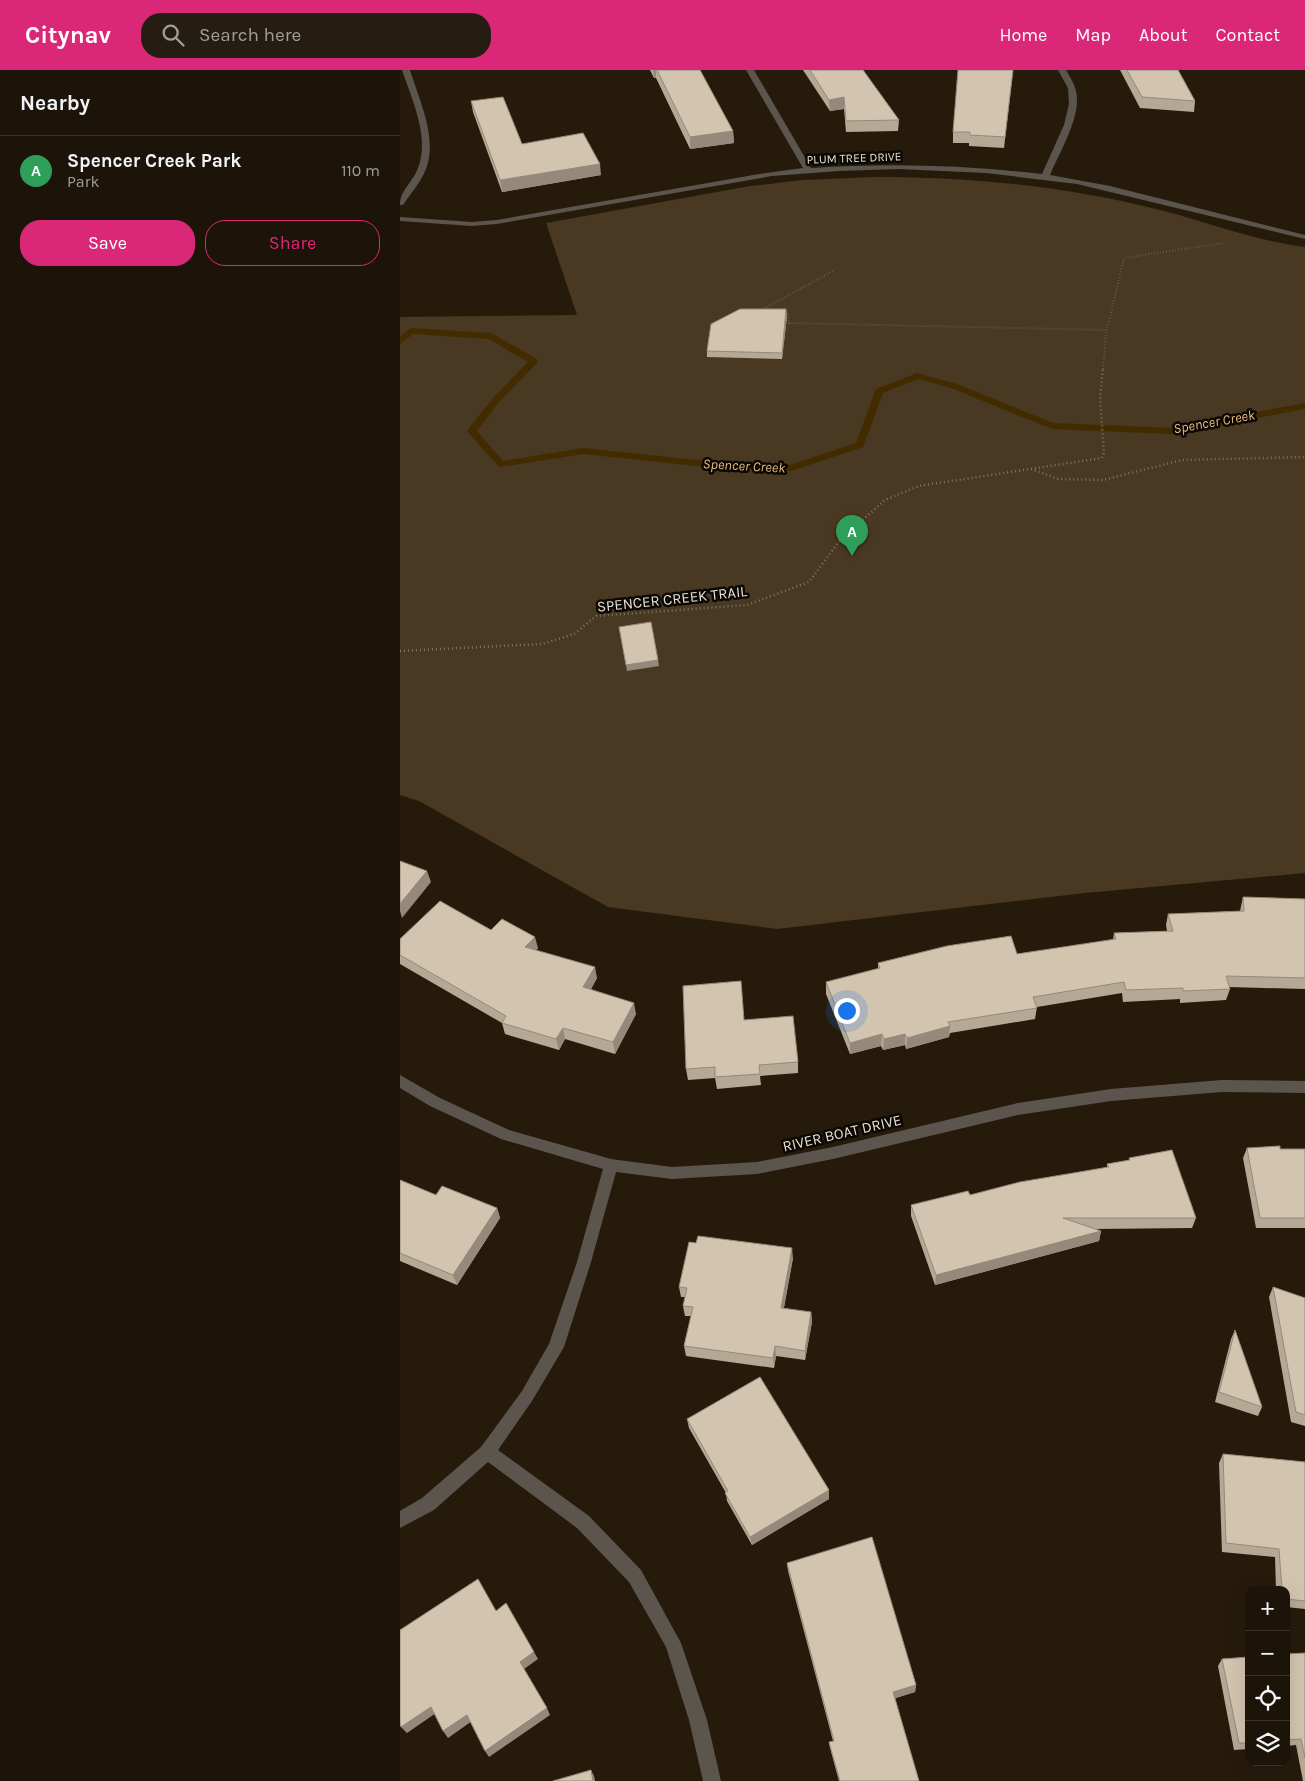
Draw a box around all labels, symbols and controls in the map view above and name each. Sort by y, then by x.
search box [141,13,491,58]
text: Citynav [25,21,111,49]
icon: search [159,21,187,49]
text: Search here [199,24,301,46]
text: Home [999,24,1047,46]
text: Map [1075,24,1111,46]
text: About [1139,24,1188,46]
text: Contact [1216,24,1280,46]
text: Nearby [20,91,90,115]
street label: PLUM TREE DRIVE [806,149,902,167]
text: Spencer Creek Park [67,150,242,172]
text: A [31,161,41,180]
text: 110 m [341,161,380,180]
text: Park [67,172,99,191]
button: Save [20,220,195,266]
button: Share [205,220,380,266]
water label: Spencer Creek [1172,406,1257,438]
water label: Spencer Creek [702,455,787,477]
pin: A [836,515,868,556]
street label: SPENCER CREEK TRAIL [596,582,748,616]
your location [834,998,860,1024]
street label: RIVER BOAT DRIVE [781,1111,903,1155]
map controls [1245,1586,1290,1766]
button: + [1245,1586,1290,1631]
button: − [1245,1631,1290,1676]
button: locate [1245,1676,1290,1721]
button: layers [1245,1721,1290,1766]

